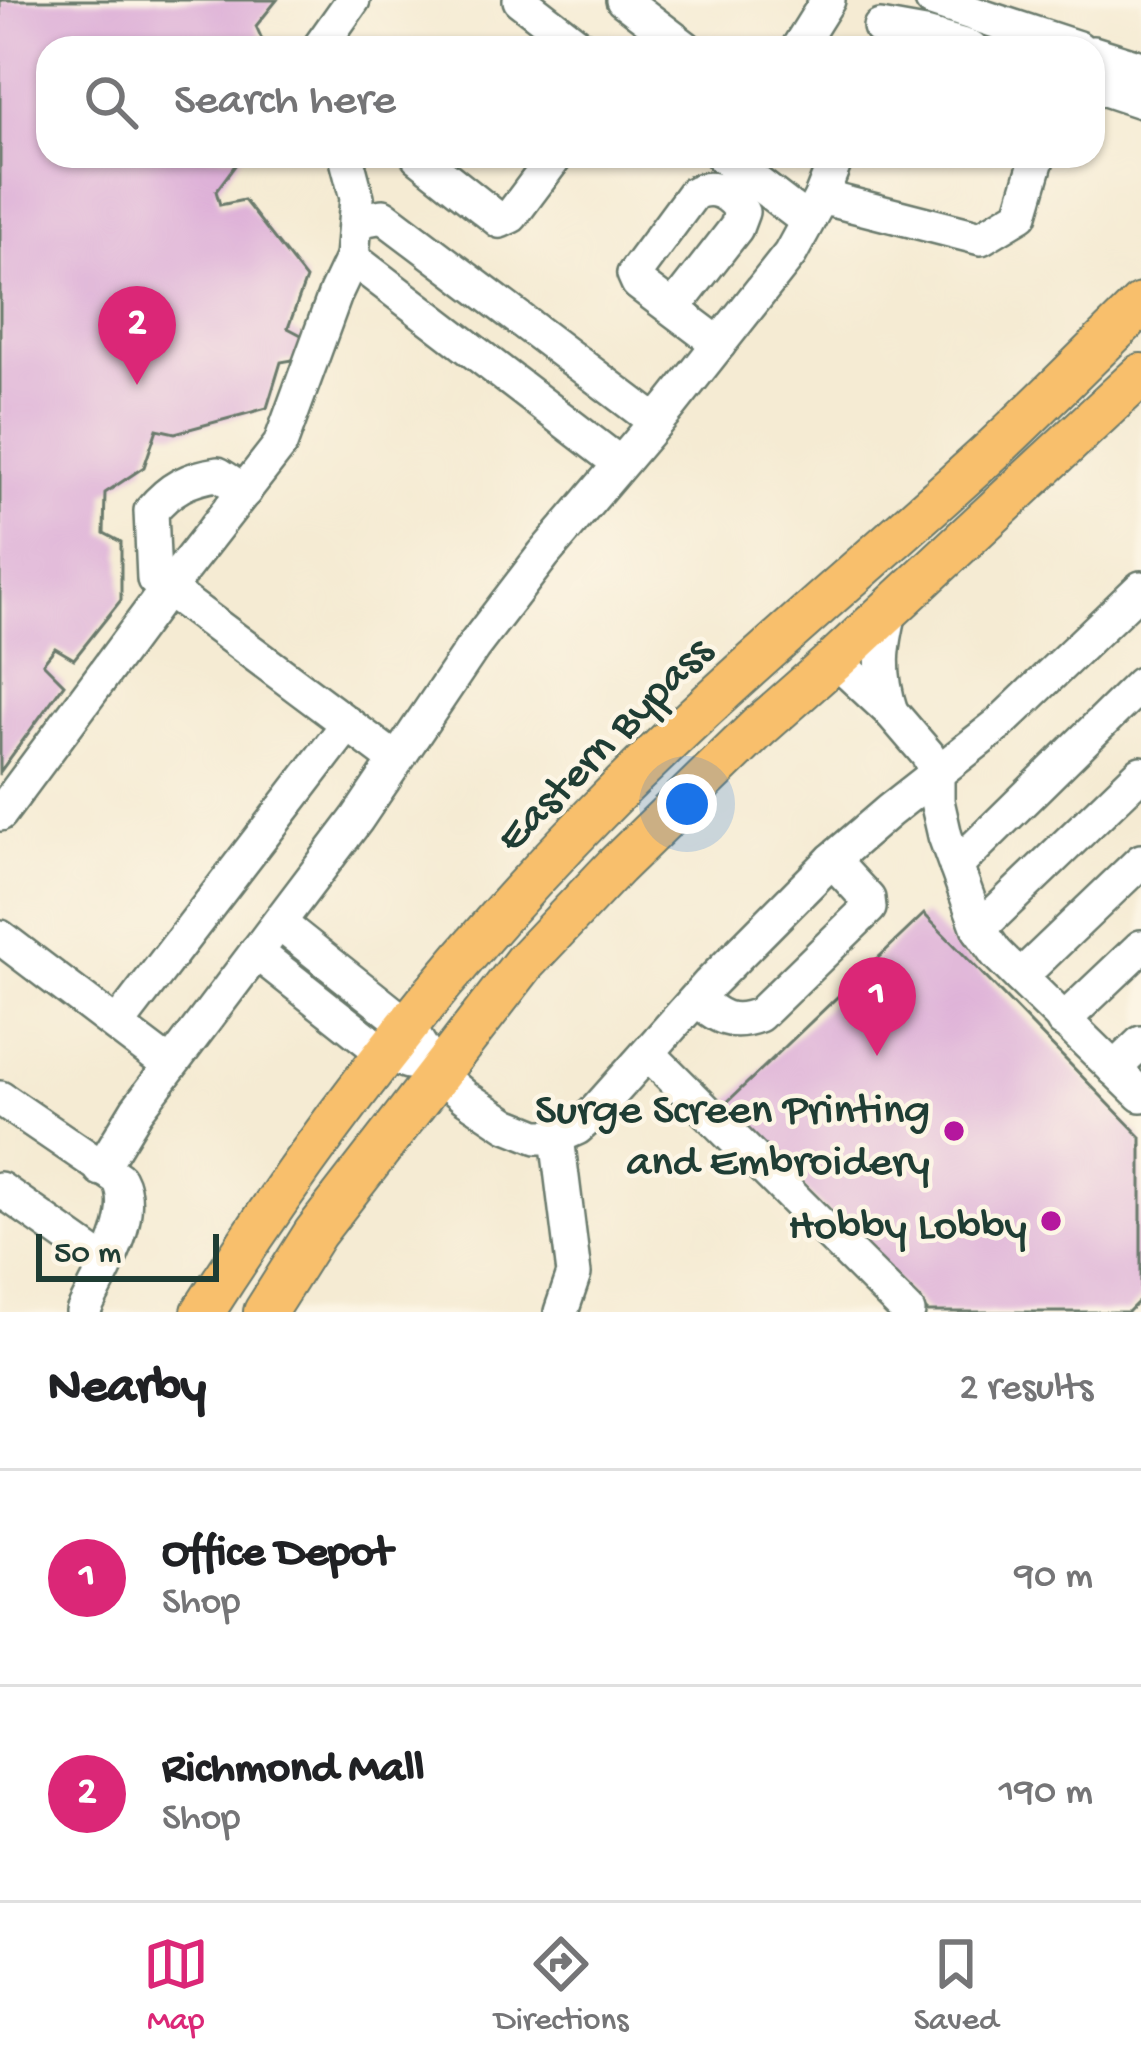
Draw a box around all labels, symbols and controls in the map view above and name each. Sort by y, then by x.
search box [36,36,1105,168]
icon: search [78,69,144,135]
text: Search here [174,76,396,129]
pin: 2 [98,286,176,385]
street label: Eastern Bypass [487,626,727,866]
your location [657,774,717,834]
pin: 1 [838,957,916,1056]
place label: Surge Screen Printing and Embroidery [535,1086,930,1191]
marker: Surge Screen Printing and Embroidery [941,1118,967,1144]
place label: Hobby Lobby [788,1202,1027,1255]
marker: Hobby Lobby [1038,1208,1064,1234]
scale bar [36,1228,219,1281]
text: 50 m [54,1236,121,1274]
text: Nearby [48,1360,206,1420]
text: 2 results [959,1367,1093,1413]
text: Office Depot [162,1528,392,1581]
text: 1 [79,1555,95,1601]
text: 90 m [1014,1555,1093,1601]
text: Shop [162,1581,240,1627]
text: Richmond Mall [162,1744,425,1797]
text: 2 [77,1771,97,1817]
text: 190 m [999,1771,1093,1817]
text: Shop [162,1797,240,1843]
tab: Map [143,1931,209,2041]
tab: Directions [494,1931,628,2041]
tab: Saved [914,1931,998,2041]

